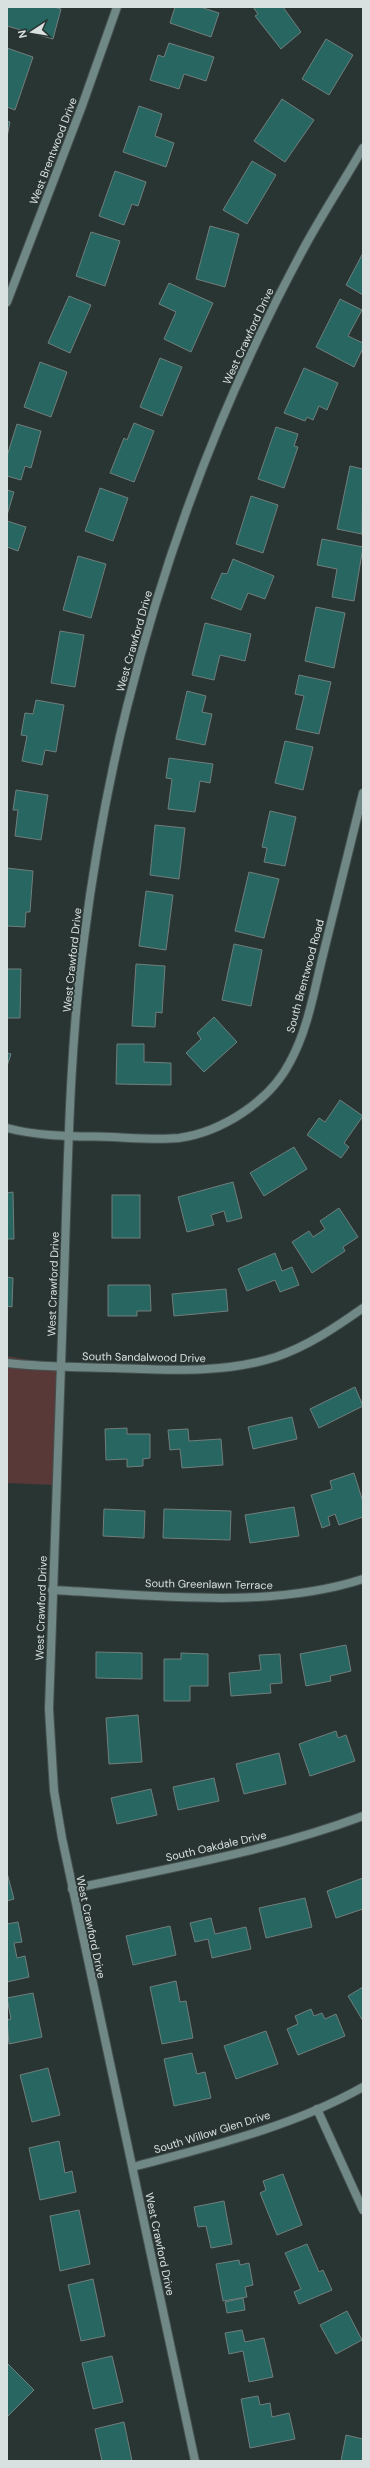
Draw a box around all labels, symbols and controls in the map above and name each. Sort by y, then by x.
north arrow [12,12,52,52]
text: N [15,29,30,39]
street label: West Brentwood Drive [26,96,80,206]
street label: West Crawford Drive [219,286,277,386]
street label: West Crawford Drive [113,589,155,693]
street label: West Crawford Drive [60,907,84,1013]
street label: South Brentwood Road [283,918,327,1034]
street label: West Crawford Drive [44,1231,62,1337]
street label: South Sandalwood Drive [82,1349,206,1365]
street label: West Crawford Drive [32,1555,50,1661]
street label: South Greenlawn Terrace [145,1576,273,1592]
street label: South Oakdale Drive [164,1828,268,1864]
street label: West Crawford Drive [73,1874,109,1980]
street label: South Willow Glen Drive [152,2108,272,2156]
street label: West Crawford Drive [142,2191,178,2297]

